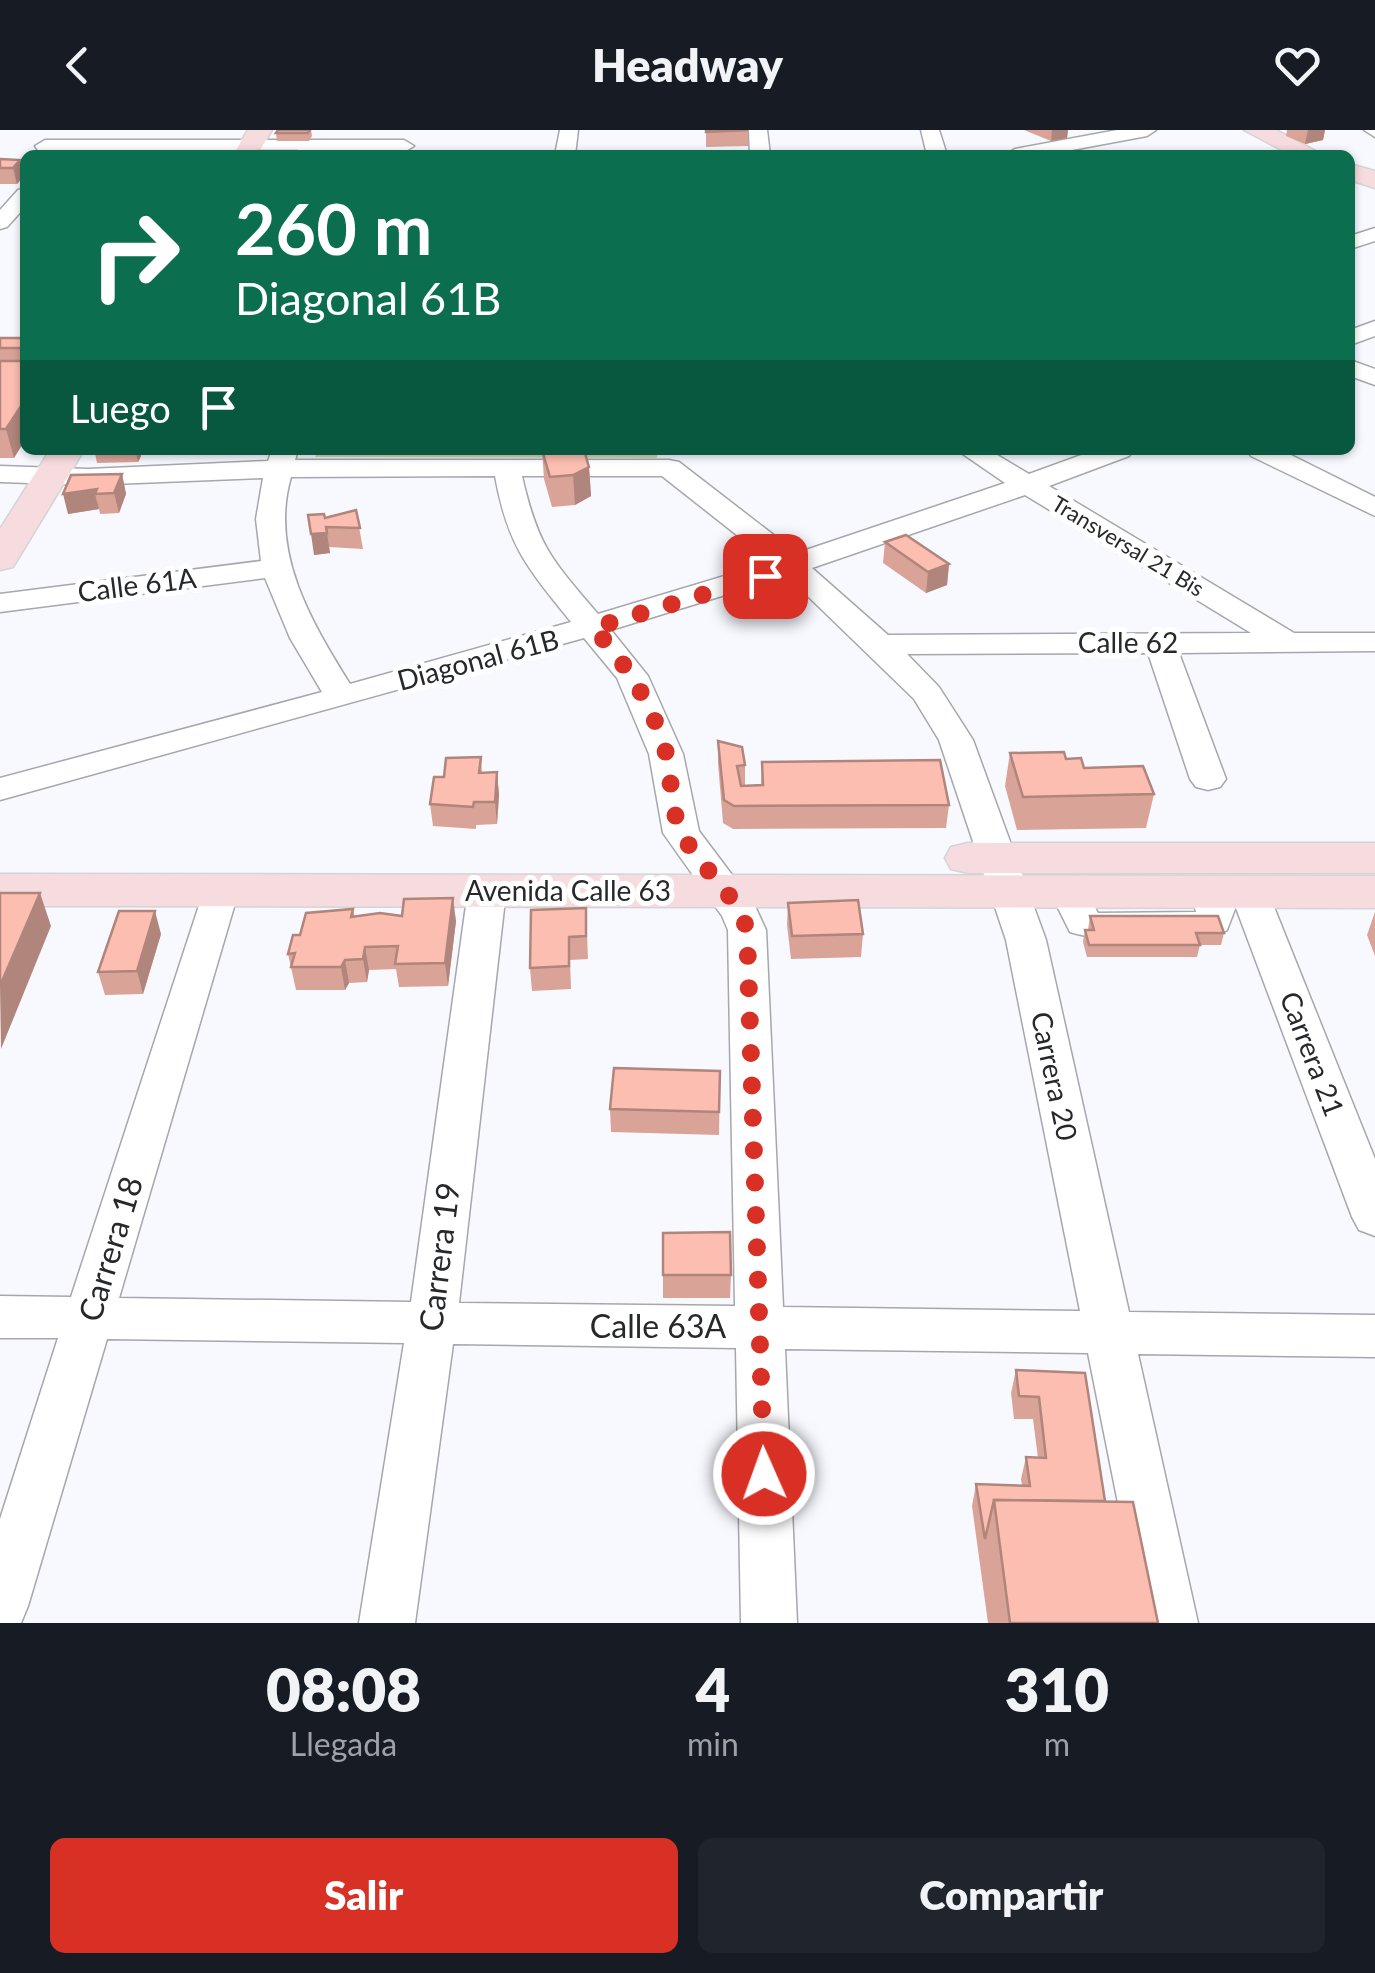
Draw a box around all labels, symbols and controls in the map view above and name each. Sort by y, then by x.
icon: back [50,38,105,93]
text: Headway [592,38,783,92]
icon: heart [1270,38,1325,93]
text: 260 m [235,186,432,270]
icon: right [70,190,200,320]
text: Diagonal 61B [235,271,501,325]
icon: arrive [191,380,246,435]
text: Luego [70,385,171,431]
street label: Transversal 21 Bis [1047,489,1209,602]
pin [723,534,808,619]
icon: arrive [738,549,793,604]
street label: Calle 61A [76,560,198,608]
street label: Diagonal 61B [393,621,562,697]
street label: Calle 62 [1078,625,1178,659]
street label: Avenida Calle 63 [465,873,671,907]
street label: Carrera 21 [1274,987,1352,1121]
street label: Carrera 20 [1025,1008,1085,1143]
street label: Carrera 18 [69,1171,150,1326]
street label: Carrera 19 [410,1180,467,1333]
street label: Calle 63A [590,1306,726,1345]
position arrow [712,1422,816,1526]
text: 08:08 [266,1653,421,1725]
text: 4 [695,1653,730,1725]
text: 310 [1005,1653,1109,1725]
text: Llegada [290,1724,397,1763]
text: min [687,1724,739,1763]
text: m [1044,1724,1070,1763]
button: Salir [50,1838,678,1953]
button: Compartir [698,1838,1325,1953]

